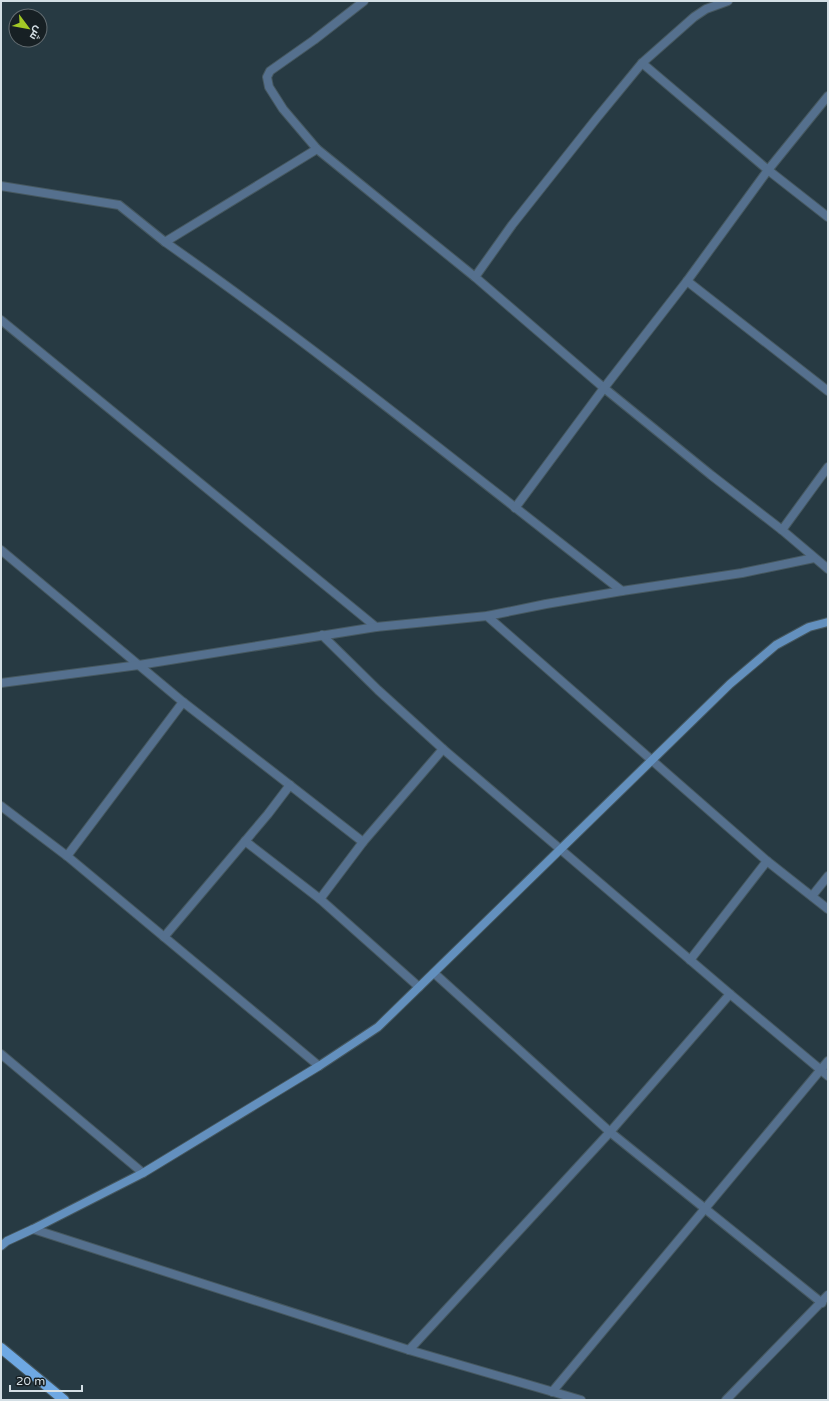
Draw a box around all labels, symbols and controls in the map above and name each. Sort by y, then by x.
north arrow [8,8,48,48]
text: ش [27,24,45,42]
scale bar [10,1367,82,1393]
text: 20 m [16,1374,45,1388]

